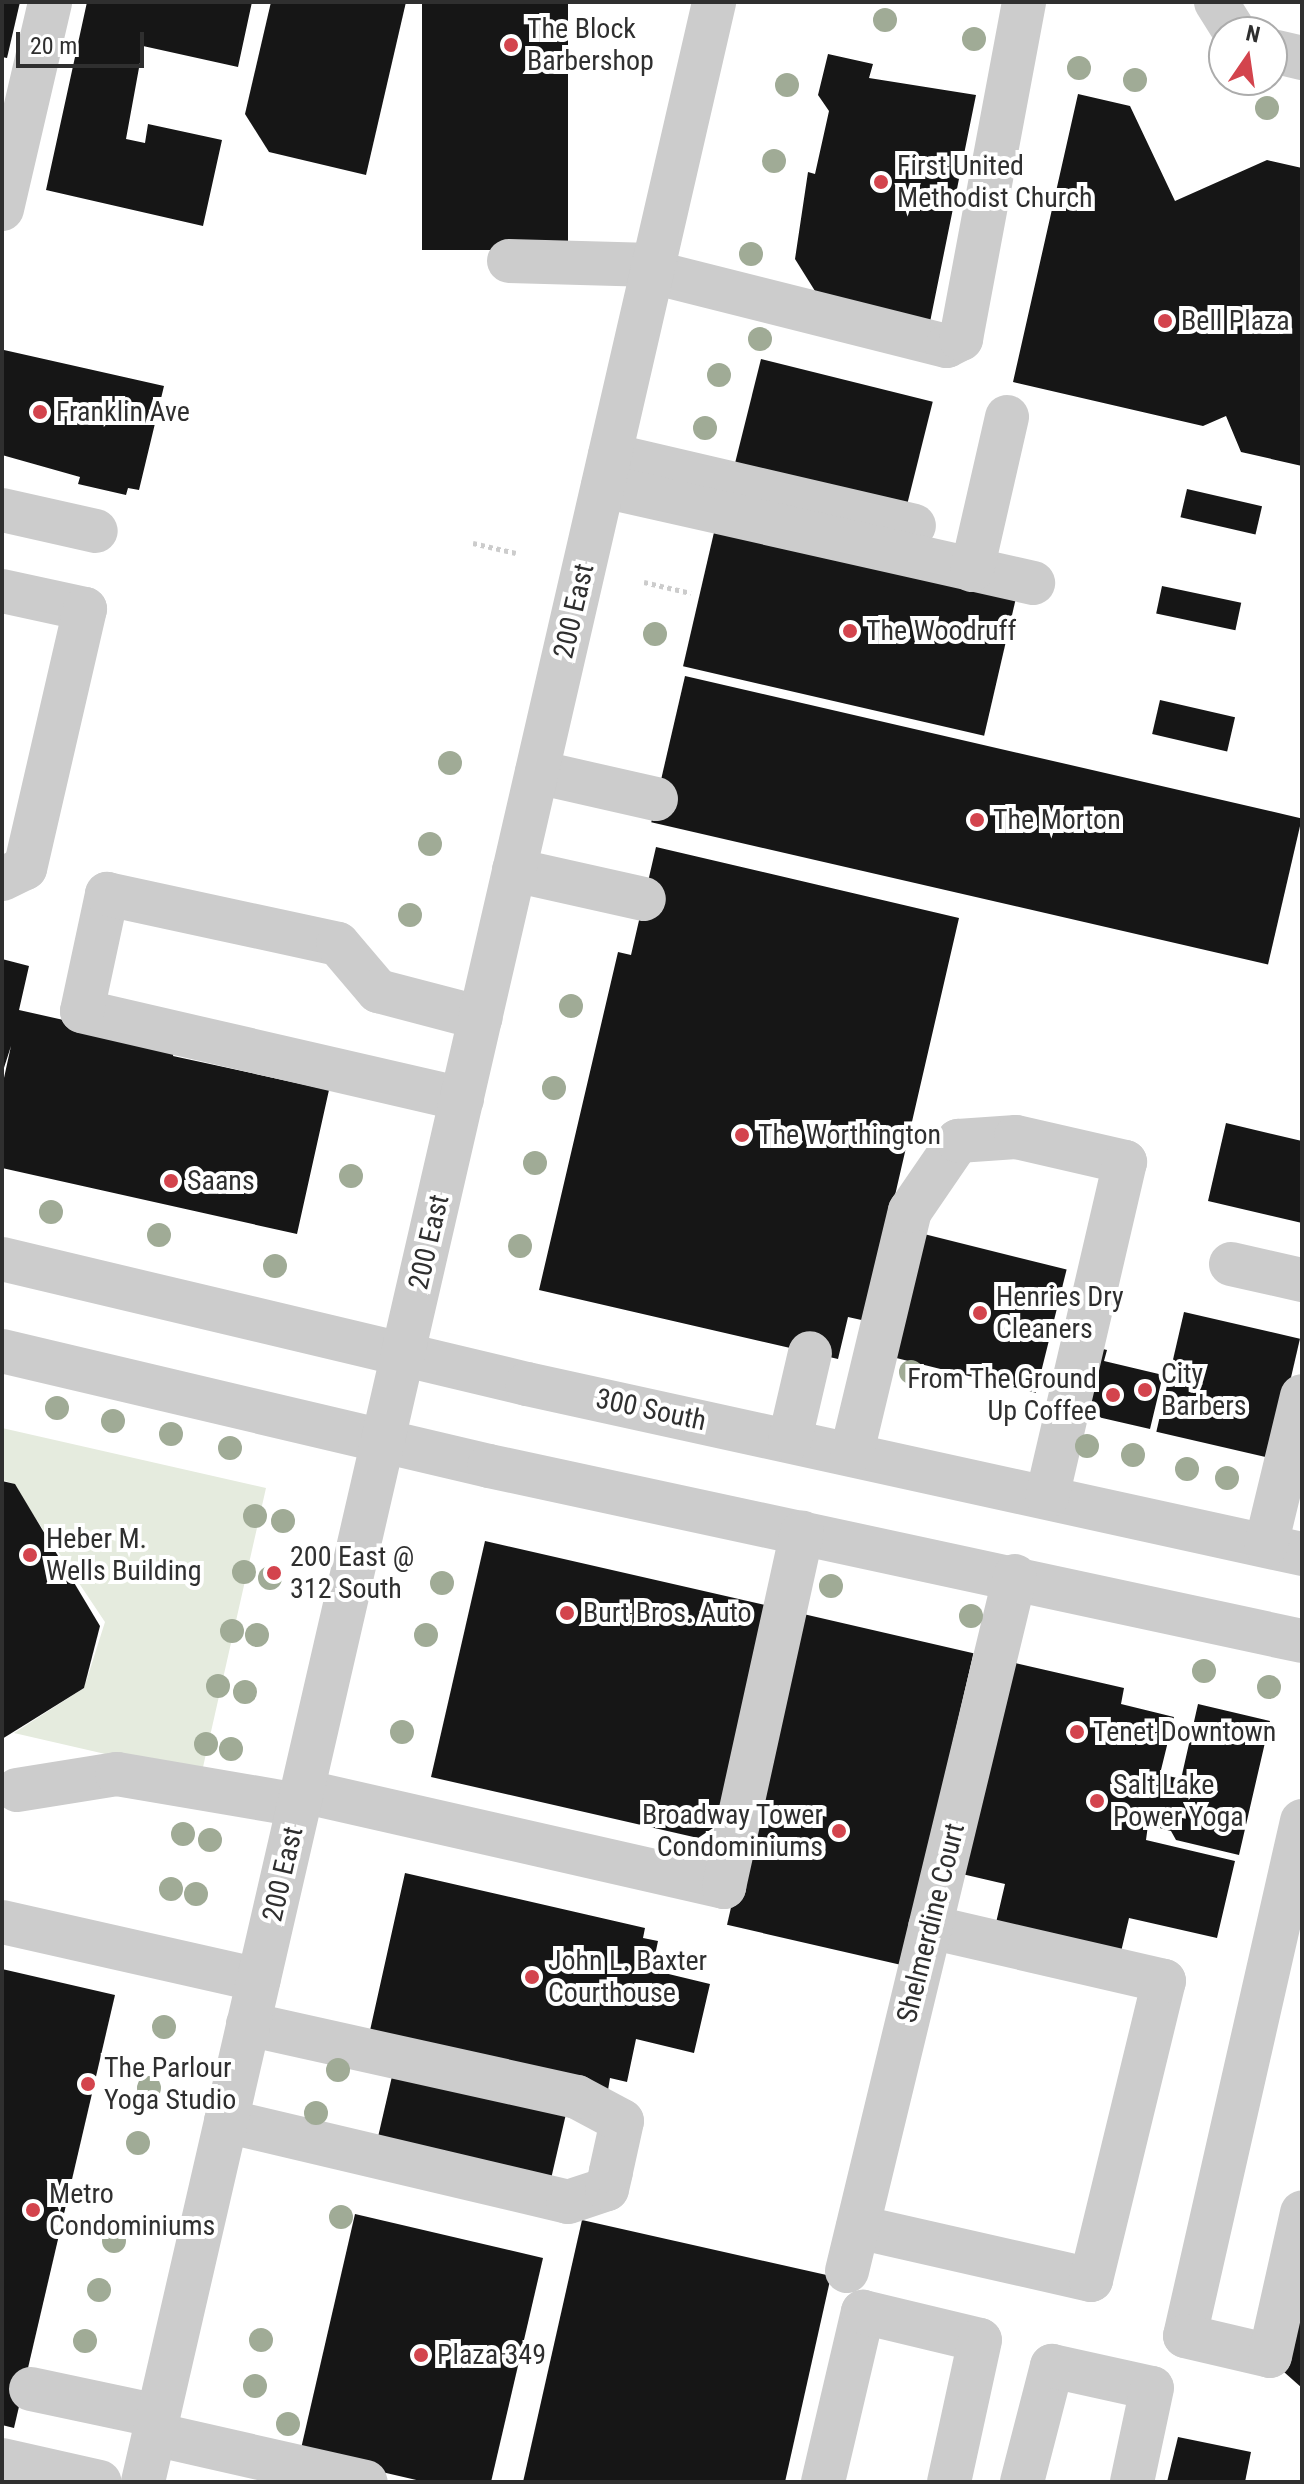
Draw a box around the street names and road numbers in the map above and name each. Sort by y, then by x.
street label: 200 East [547,560,601,662]
street label: 200 East [402,1191,456,1293]
street label: 300 South [593,1382,709,1438]
street label: Shelmerdine Court [890,1820,972,2026]
street label: 200 East [256,1823,310,1925]

